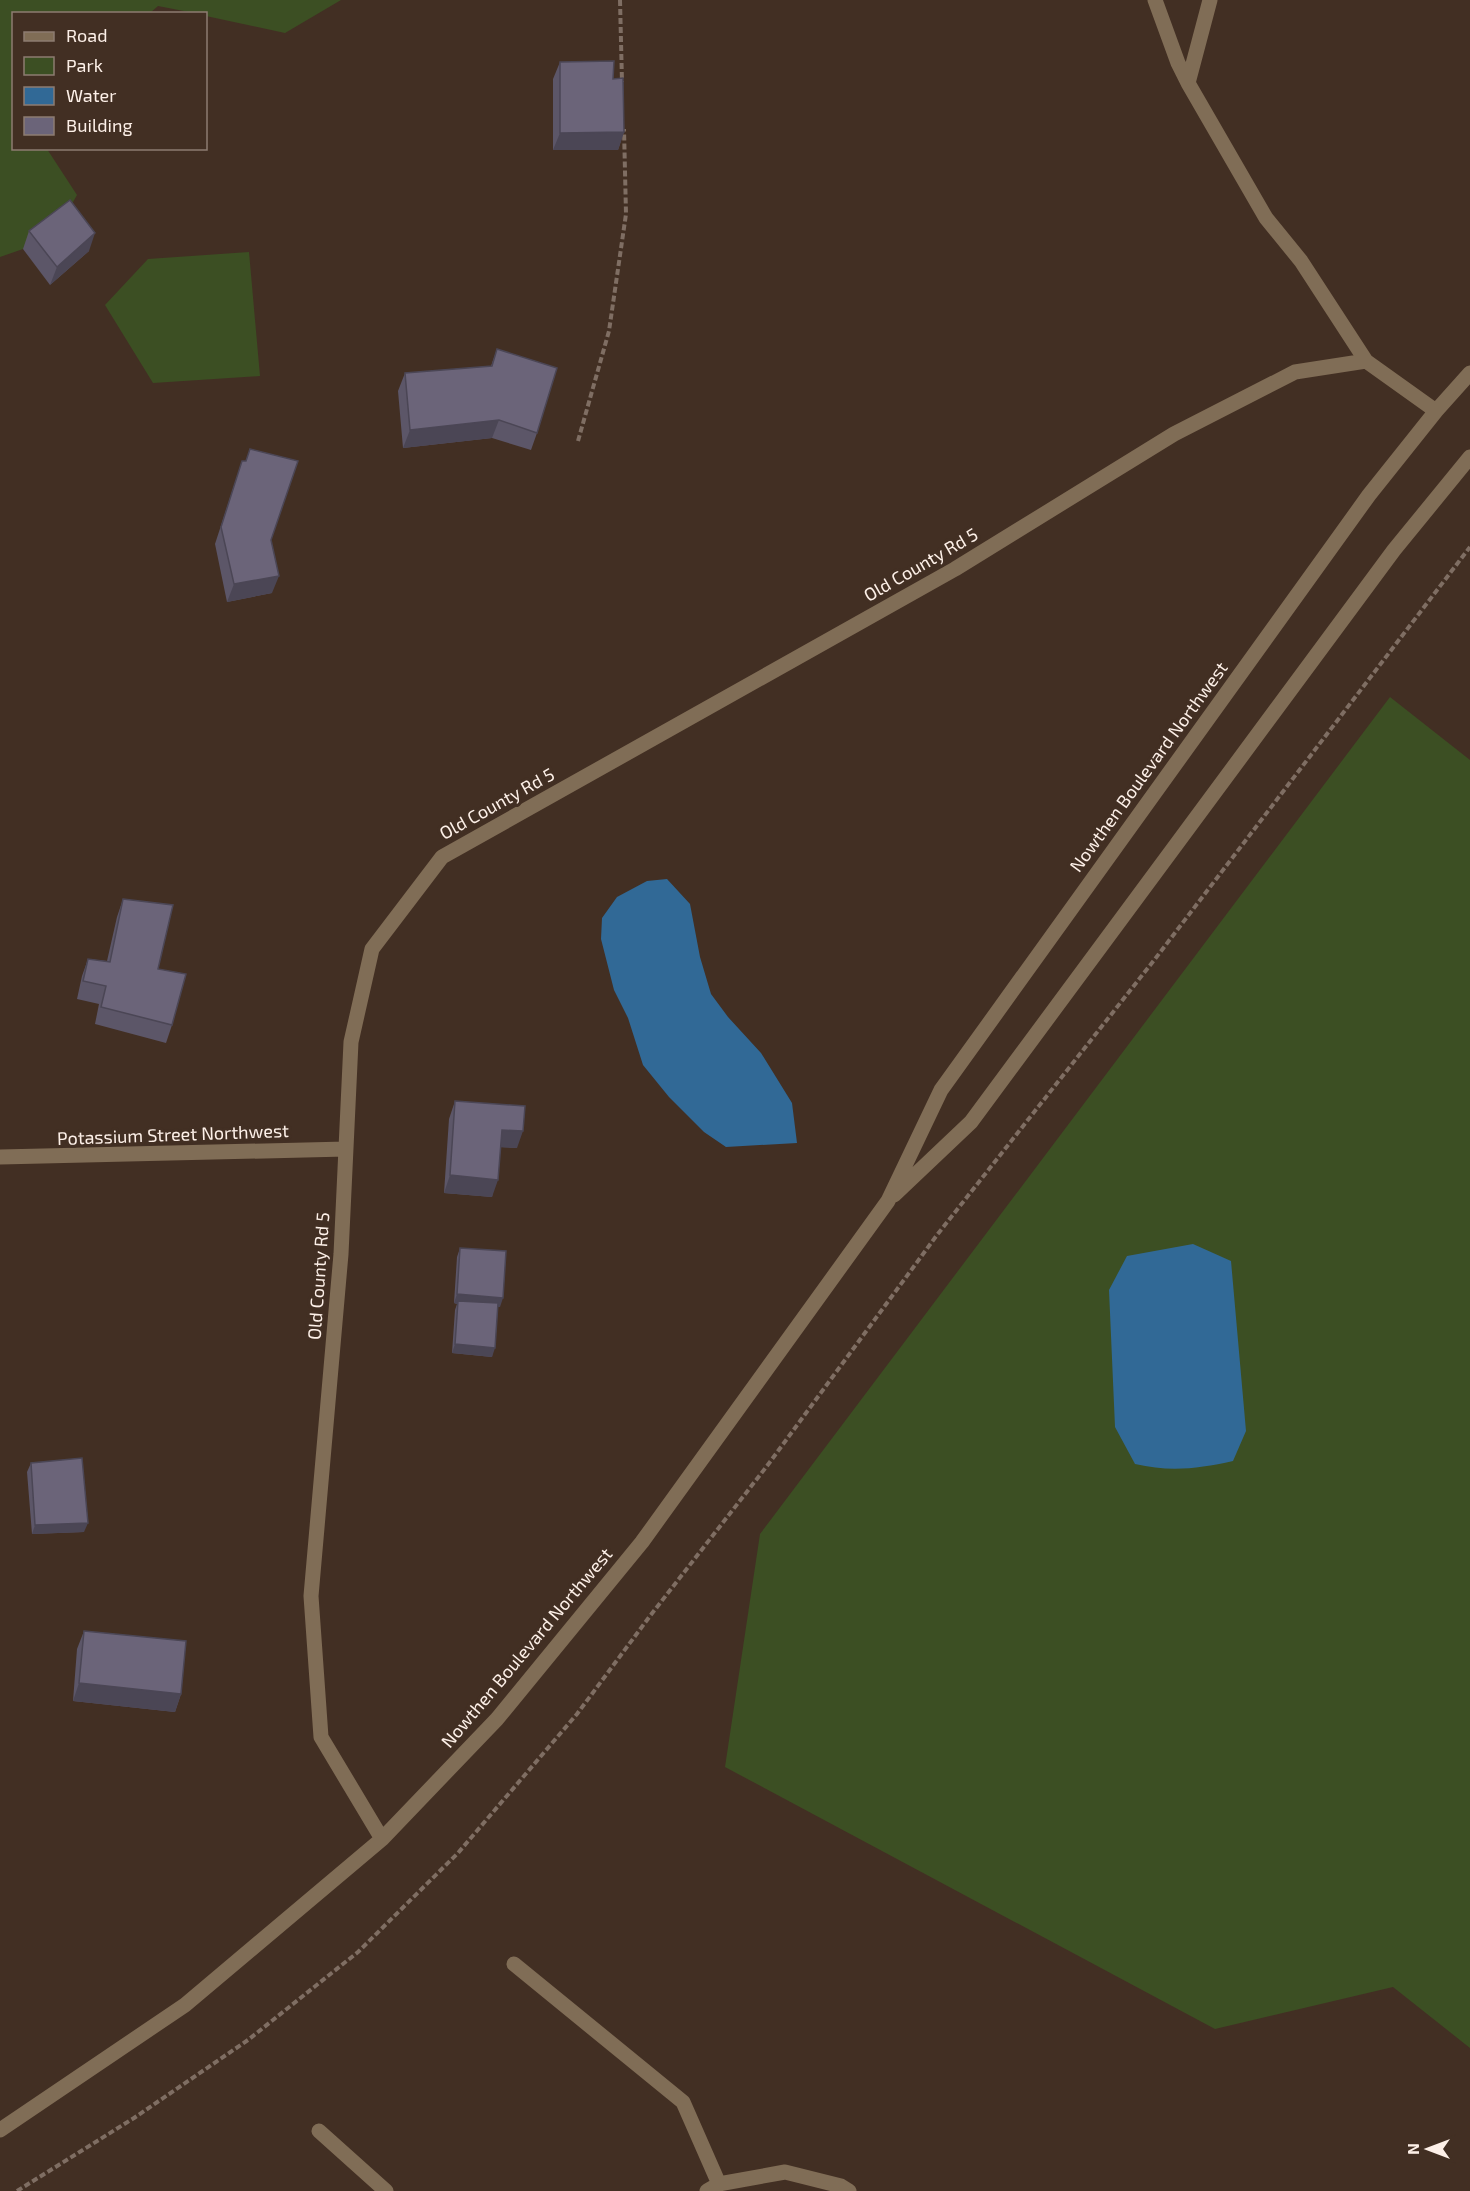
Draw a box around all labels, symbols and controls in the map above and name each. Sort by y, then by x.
legend [12,12,207,150]
text: Road [66,24,107,46]
text: Park [66,54,103,76]
text: Water [66,84,116,106]
text: Building [66,114,133,136]
street label: Old County Rd 5 [860,523,981,606]
street label: Nowthen Boulevard Northwest [1065,657,1232,876]
street label: Old County Rd 5 [435,762,558,844]
street label: Potassium Street Northwest [57,1119,290,1149]
street label: Old County Rd 5 [303,1211,333,1341]
street label: Nowthen Boulevard Northwest [436,1543,616,1752]
north arrow [1398,2119,1458,2179]
text: N [1403,2143,1422,2155]

